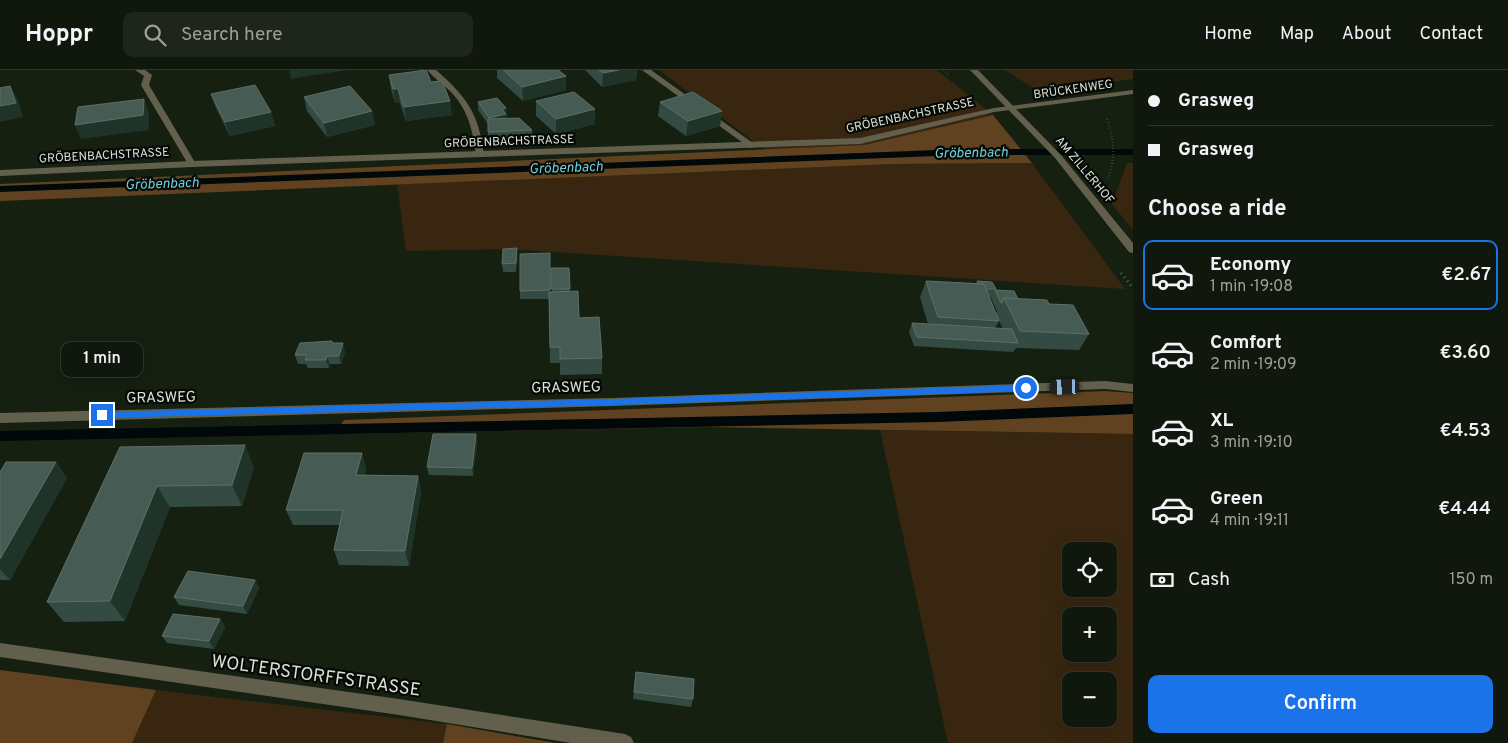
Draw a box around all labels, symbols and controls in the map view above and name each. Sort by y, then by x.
search box [123,12,473,57]
text: Hoppr [25,20,93,50]
icon: search [141,21,169,49]
text: Search here [181,23,283,47]
text: Home [1204,23,1252,46]
text: Map [1280,23,1314,46]
text: About [1342,23,1391,46]
text: Contact [1419,23,1483,46]
street label: BRÜCKENWEG [1032,76,1114,103]
text: Grasweg [1178,89,1254,113]
street label: GRÖBENBACHSTRASSE [845,95,976,137]
street label: GRÖBENBACHSTRASSE [444,132,574,152]
street label: AM ZILLERHOF [1051,133,1117,208]
text: Grasweg [1178,138,1254,162]
water label: Gröbenbach [934,144,1008,163]
street label: GRÖBENBACHSTRASSE [39,145,170,167]
water label: Gröbenbach [529,159,604,178]
water label: Gröbenbach [125,175,200,194]
text: Choose a ride [1148,196,1286,223]
icon: car [1150,253,1195,298]
text: Economy [1210,253,1291,277]
text: €2.67 [1441,263,1491,287]
text: 1 min · 19:08 [1210,277,1293,297]
icon: car [1150,331,1195,376]
text: Comfort [1210,331,1282,355]
text: €3.60 [1439,341,1491,365]
callout: 1 min [61,342,143,378]
text: 1 min [83,349,121,369]
text: 2 min · 19:09 [1210,355,1297,375]
route start [1015,377,1037,399]
street label: GRASWEG [531,378,601,399]
car [1049,379,1080,395]
street label: GRASWEG [126,388,196,409]
route end [91,404,113,426]
icon: car [1150,409,1195,454]
text: XL [1210,409,1233,433]
text: €4.53 [1439,419,1491,443]
text: 3 min · 19:10 [1210,433,1293,453]
icon: car [1150,487,1195,532]
text: Green [1210,487,1263,511]
text: €4.44 [1438,497,1491,521]
text: 4 min · 19:11 [1210,511,1289,531]
map controls [1062,542,1117,727]
button: locate [1062,542,1117,597]
icon: cash [1148,566,1176,594]
text: Cash [1188,568,1230,592]
text: 150 m [1450,570,1493,590]
button: + [1062,607,1117,662]
street label: WOLTERSTORFFSTRASSE [210,650,422,703]
button: − [1062,672,1117,727]
button: Confirm [1148,675,1493,733]

